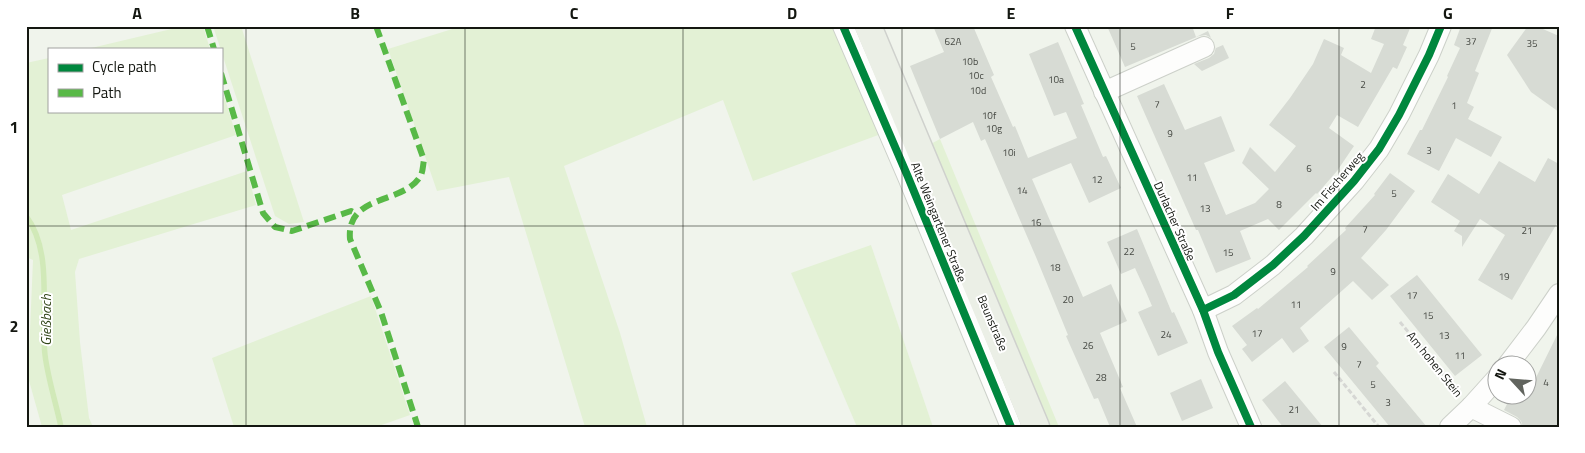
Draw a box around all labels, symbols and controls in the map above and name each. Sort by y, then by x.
text: A [132,1,142,25]
text: B [350,1,360,25]
text: C [570,1,579,25]
text: D [787,1,797,25]
text: E [1007,1,1016,25]
text: F [1226,1,1235,25]
text: G [1443,1,1453,25]
house number: 62A [944,34,962,49]
house number: 37 [1465,34,1477,49]
house number: 35 [1526,36,1538,51]
house number: 5 [1130,39,1136,54]
legend [48,48,222,112]
house number: 10b [962,54,978,69]
text: Cycle path [92,55,157,78]
house number: 10c [968,68,984,83]
house number: 10a [1048,72,1064,87]
house number: 2 [1360,77,1366,92]
text: Path [92,81,122,104]
house number: 10d [970,83,986,98]
house number: 7 [1154,97,1160,112]
house number: 1 [1451,98,1457,113]
house number: 10f [982,108,997,123]
text: 1 [10,115,18,139]
house number: 10g [986,121,1002,136]
house number: 9 [1167,126,1173,141]
house number: 3 [1426,143,1432,158]
house number: 10i [1002,145,1016,160]
street label: Im Fischerweg [1306,147,1368,215]
street label: Alte Weingartener Straße [906,159,972,285]
house number: 6 [1306,161,1312,176]
house number: 11 [1186,170,1198,185]
house number: 12 [1091,172,1103,187]
street label: Durlacher Straße [1149,178,1201,264]
house number: 14 [1016,183,1028,198]
house number: 5 [1391,186,1397,201]
house number: 8 [1276,197,1282,212]
house number: 13 [1199,201,1211,216]
house number: 16 [1030,215,1042,230]
house number: 7 [1362,222,1368,237]
house number: 21 [1521,223,1533,238]
house number: 22 [1123,244,1135,259]
house number: 15 [1222,245,1234,260]
house number: 18 [1049,260,1061,275]
house number: 9 [1330,264,1336,279]
house number: 19 [1498,269,1510,284]
house number: 17 [1406,288,1418,303]
street label: Beunstraße [973,292,1013,354]
house number: 20 [1062,292,1074,307]
water label: Gießbach [35,293,56,346]
house number: 11 [1290,297,1302,312]
house number: 15 [1422,308,1434,323]
text: 2 [10,314,18,338]
house number: 17 [1251,326,1263,341]
house number: 24 [1160,327,1172,342]
street label: Am hohen Stein [1402,327,1468,401]
house number: 13 [1438,328,1450,343]
house number: 26 [1082,338,1094,353]
house number: 9 [1341,339,1347,354]
house number: 11 [1454,348,1466,363]
north arrow [1488,356,1538,406]
house number: 7 [1356,357,1362,372]
text: N [1488,365,1511,383]
house number: 28 [1095,370,1107,385]
house number: 4 [1543,375,1549,390]
house number: 5 [1370,377,1376,392]
house number: 3 [1385,395,1391,410]
house number: 21 [1288,402,1300,417]

